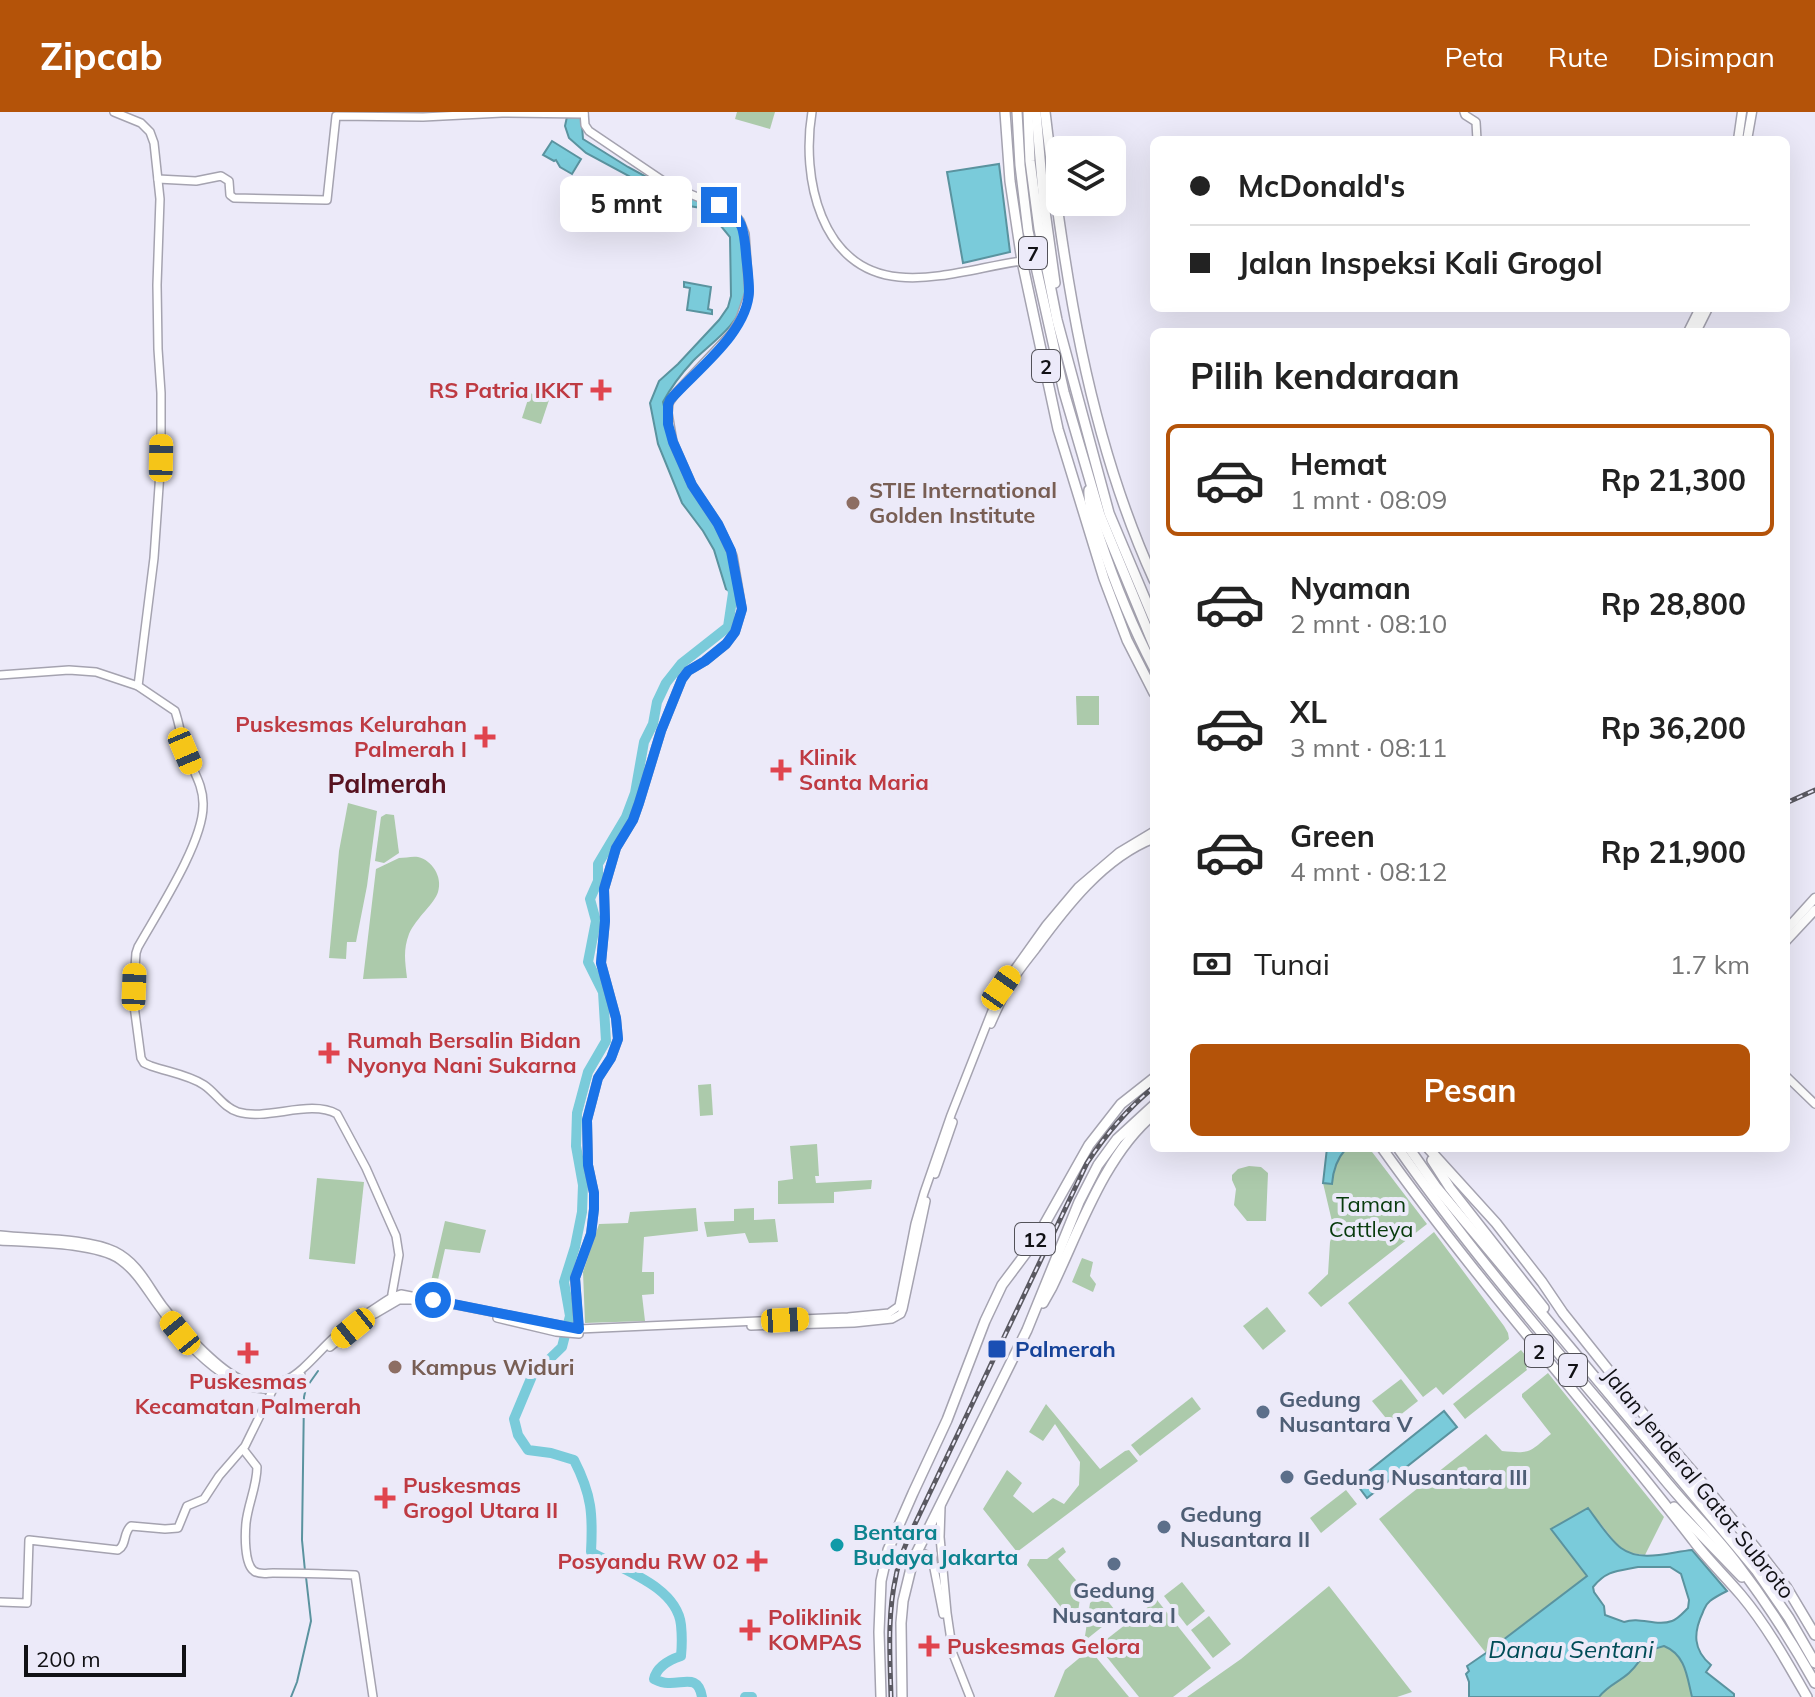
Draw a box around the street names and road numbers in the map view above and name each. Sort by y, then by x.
road number: 7 [1019,237,1047,269]
road number: 2 [1032,350,1060,382]
road number: 12 [1015,1223,1055,1255]
road number: 2 [1525,1335,1553,1367]
road number: 7 [1559,1354,1587,1386]
street label: Jalan Jenderal Gatot Subroto [1597,1362,1801,1604]

